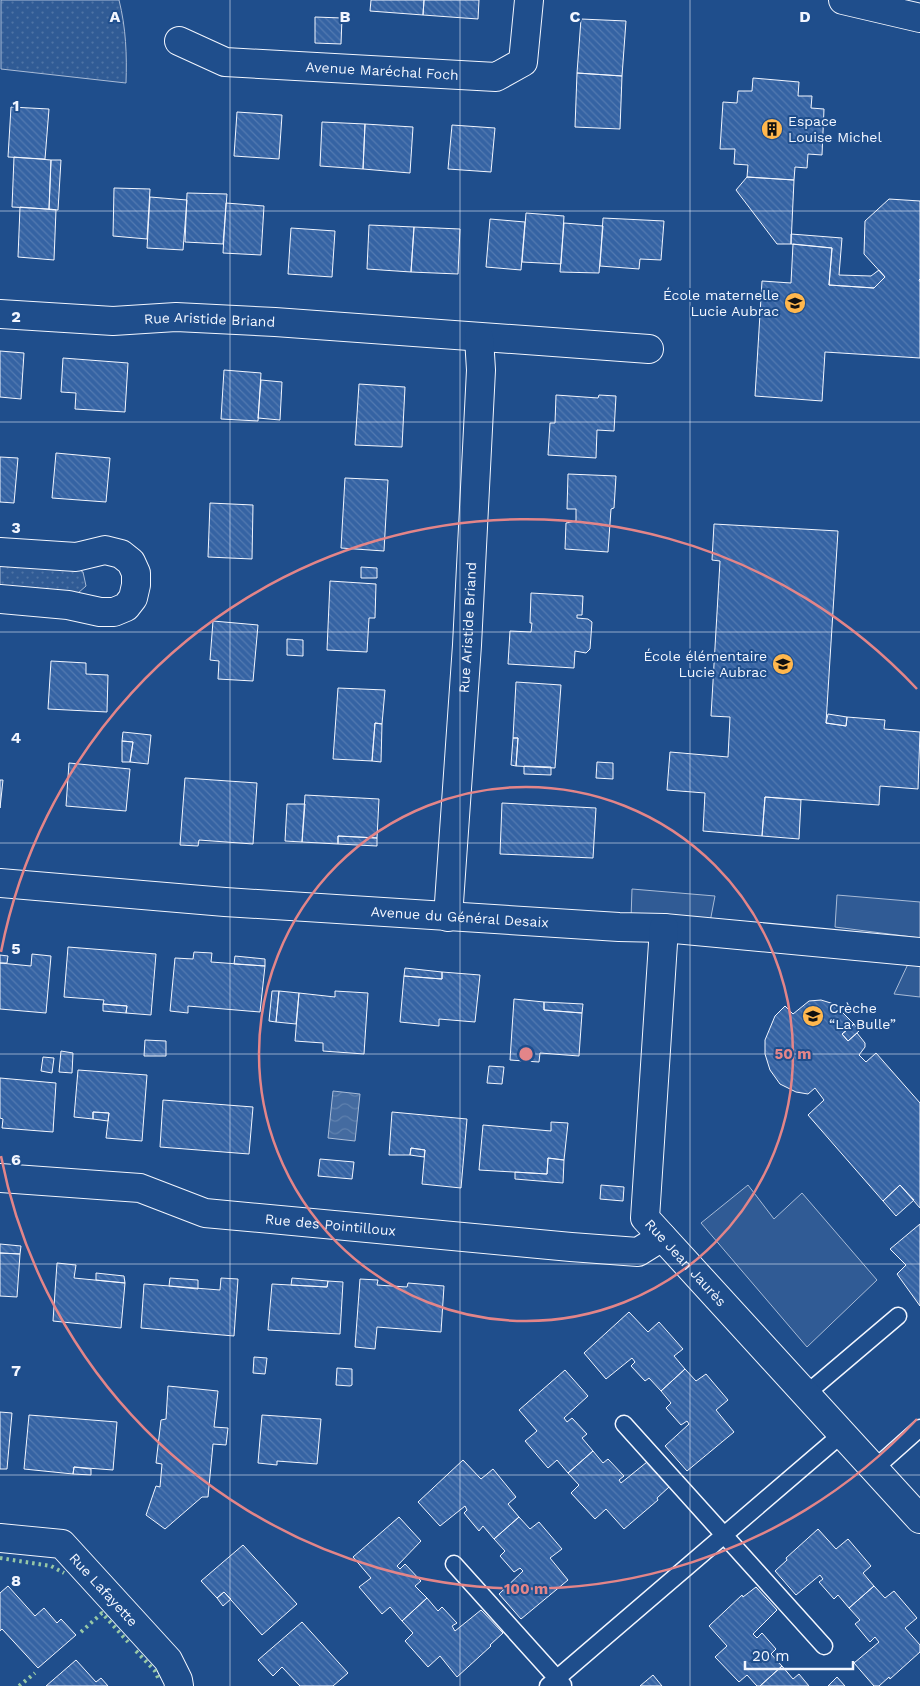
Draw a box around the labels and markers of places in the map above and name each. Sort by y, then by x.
place label: Espace Louise Michel [788,113,882,145]
building icon: Espace Louise Michel [760,117,784,141]
place label: École maternelle Lucie Aubrac [663,287,779,319]
school or university icon: École maternelle Lucie Aubrac [783,291,807,315]
place label: École élémentaire Lucie Aubrac [643,648,767,680]
school or university icon: École élémentaire Lucie Aubrac [771,652,795,676]
place label: Crèche “La Bulle” [829,1000,896,1032]
school or university icon: Crèche “La Bulle” [801,1004,825,1028]
centre of rings [517,1045,535,1063]

